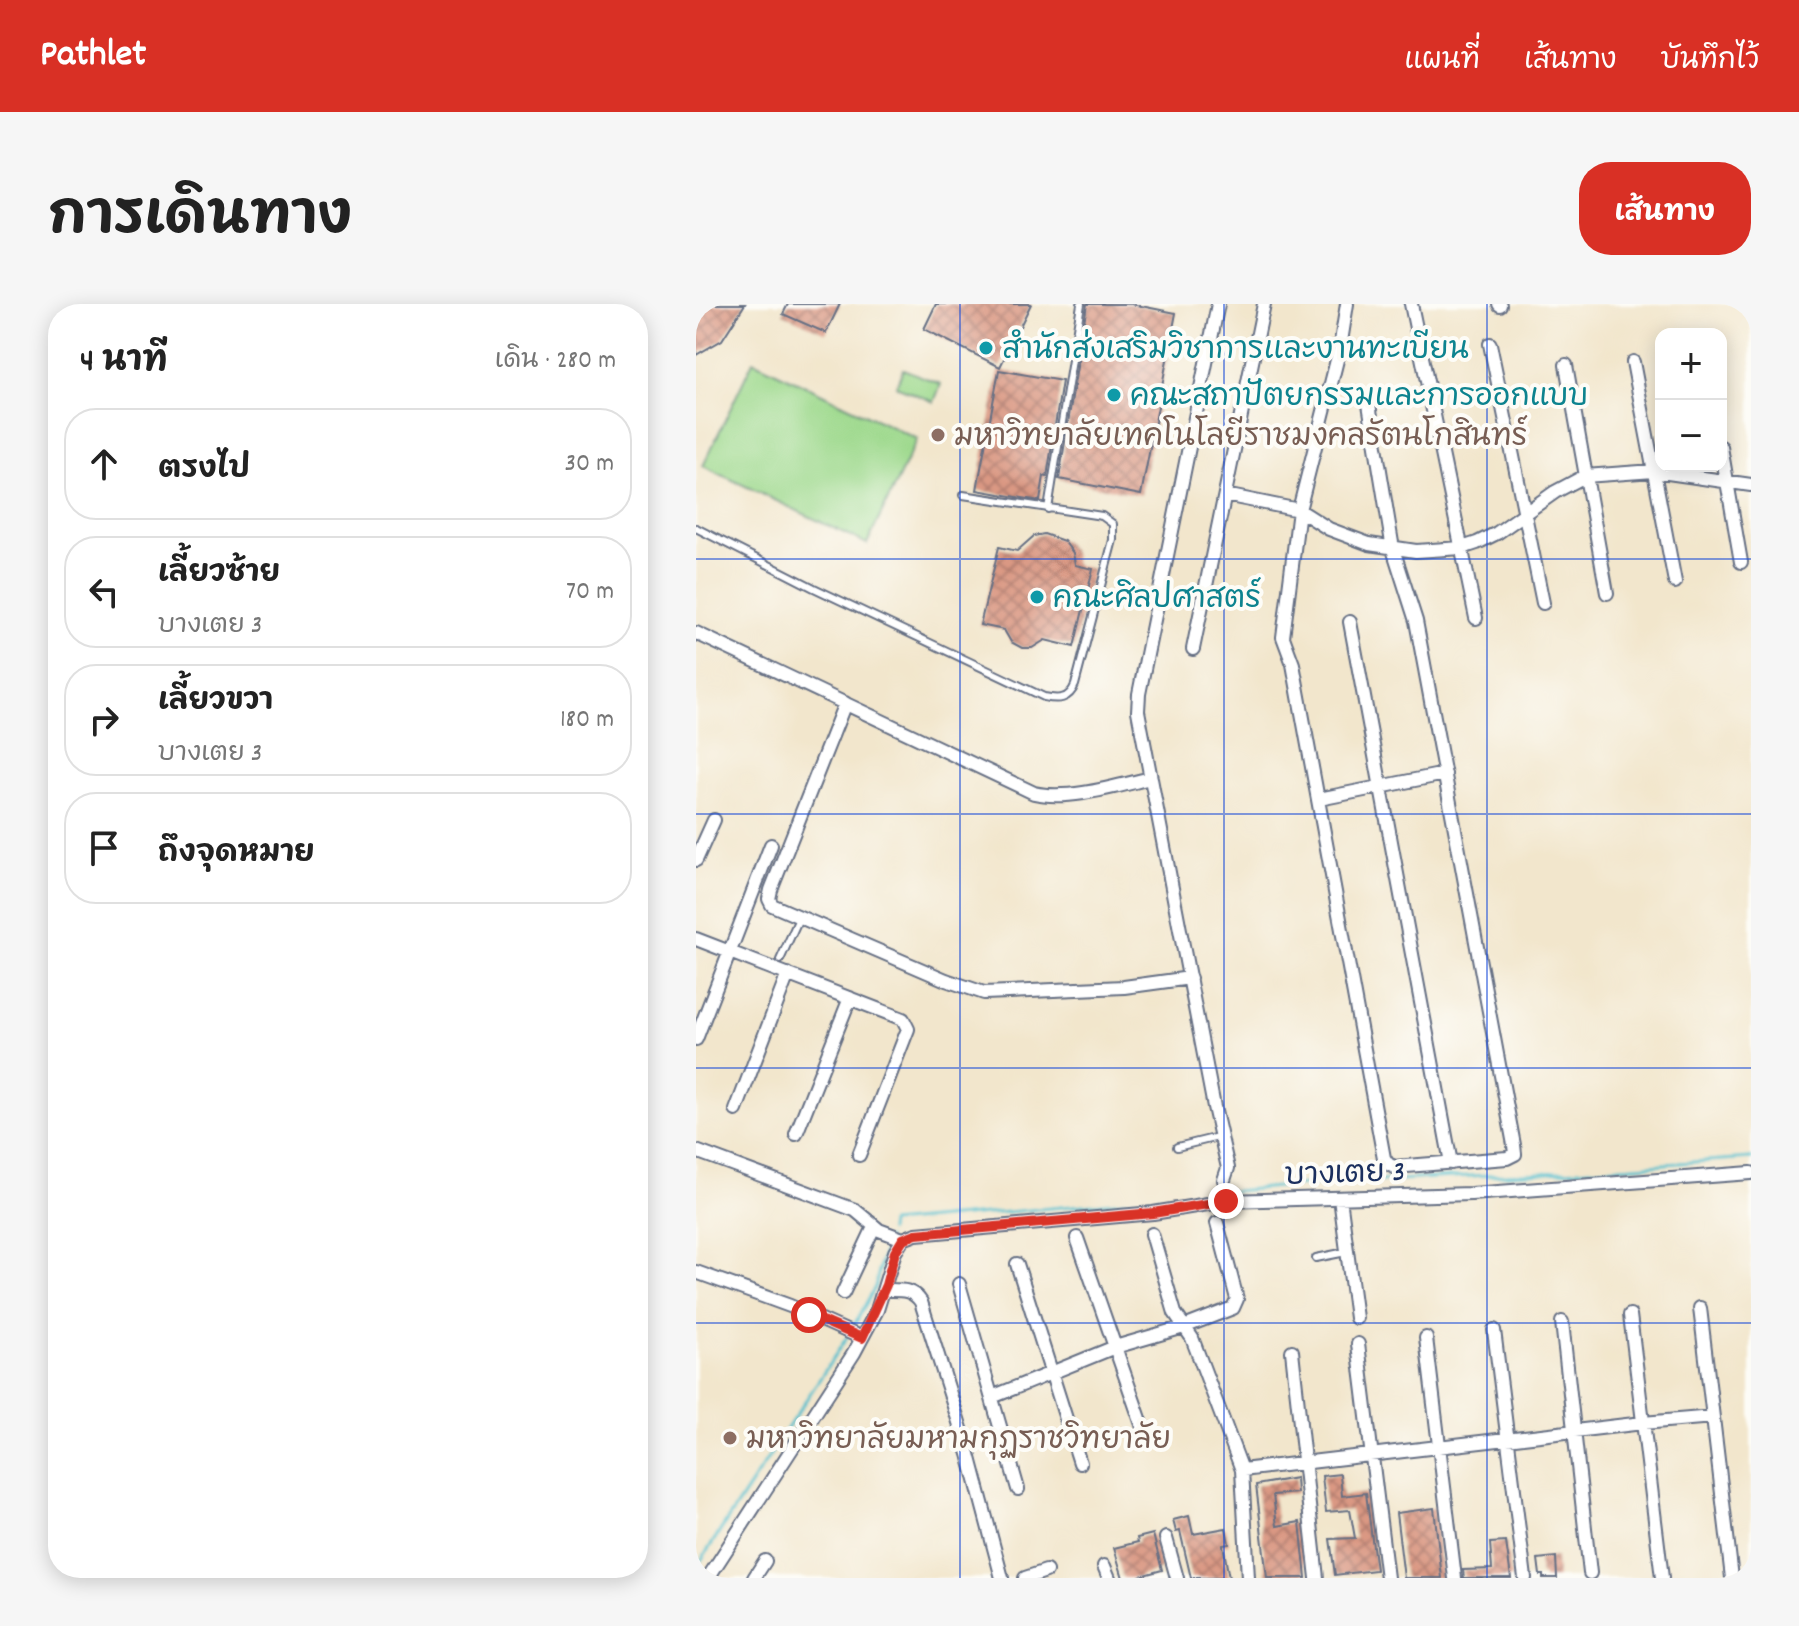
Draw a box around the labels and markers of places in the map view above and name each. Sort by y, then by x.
place label: สำนักส่งเสริมวิชาการและงานทะเบียน [1002,328,1469,374]
marker: สำนักส่งเสริมวิชาการและงานทะเบียน [977,339,995,357]
place label: คณะสถาปัตยกรรมและการออกแบบ [1130,378,1588,421]
marker: คณะสถาปัตยกรรมและการออกแบบ [1105,386,1123,404]
place label: มหาวิทยาลัยเทคโนโลยีราชมงคลรัตนโกสินทร์ [954,415,1528,461]
marker: มหาวิทยาลัยเทคโนโลยีราชมงคลรัตนโกสินทร์ [929,426,947,444]
place label: คณะศิลปศาสตร์ [1053,577,1261,623]
marker: คณะศิลปศาสตร์ [1028,588,1046,606]
place label: มหาวิทยาลัยมหามกุฏราชวิทยาลัย [746,1420,1171,1464]
marker: มหาวิทยาลัยมหามกุฏราชวิทยาลัย [721,1429,739,1447]

